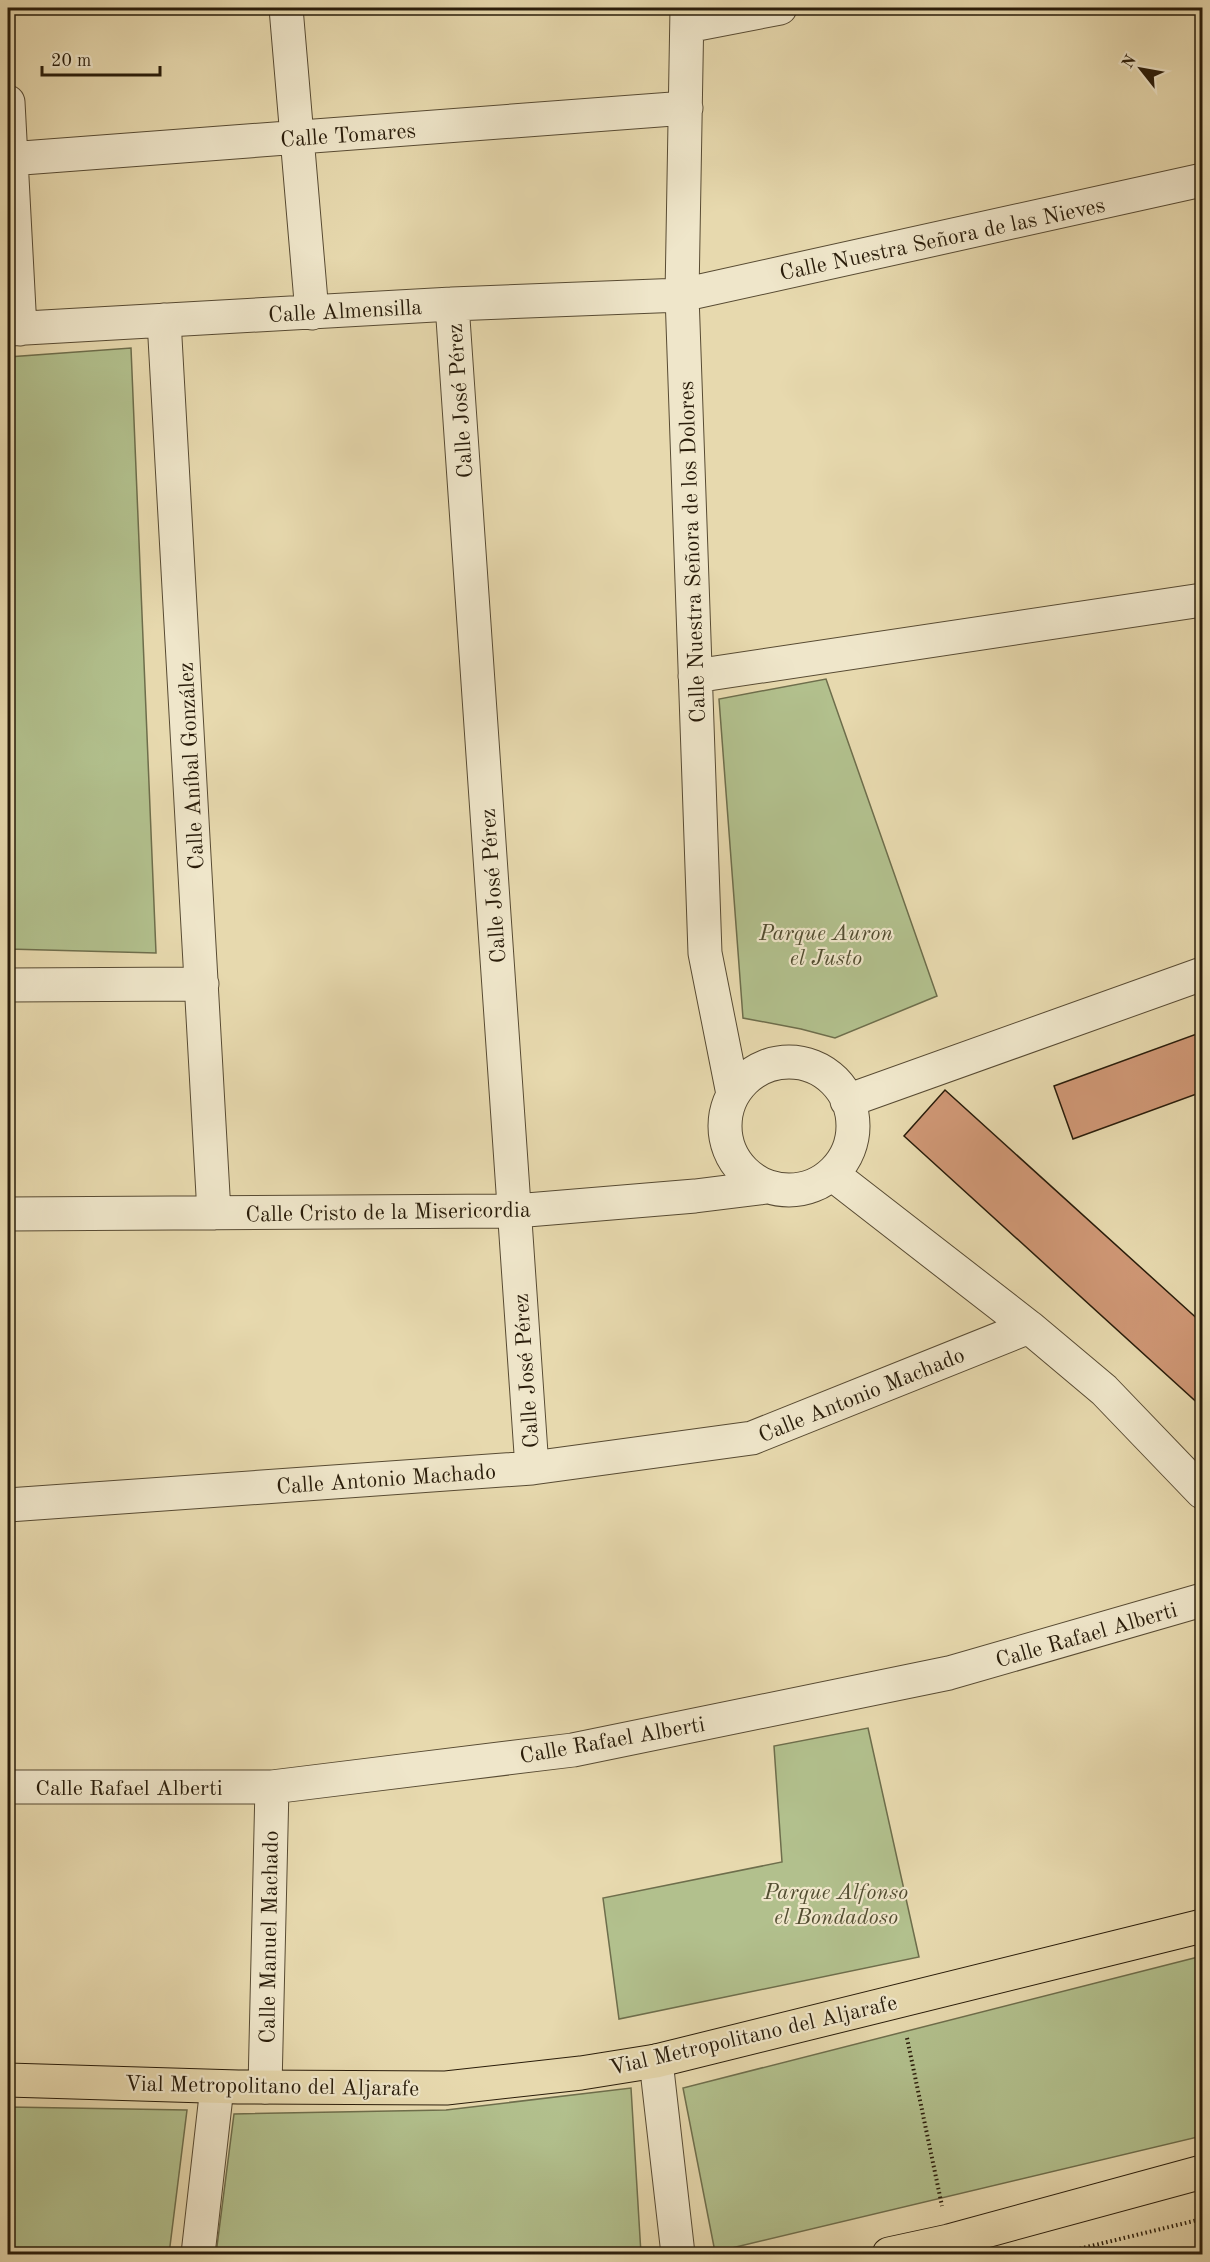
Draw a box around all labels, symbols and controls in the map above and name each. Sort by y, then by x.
scale bar [42,39,160,77]
north arrow [1111,39,1171,99]
text: 20 m [51,52,91,70]
text: N [1120,52,1140,72]
street label: Calle Tomares [280,120,417,152]
street label: Calle Nuestra Señora de las Nieves [778,195,1107,285]
street label: Calle Almensilla [268,297,423,327]
street label: Calle José Pérez [445,323,477,479]
street label: Calle Nuestra Señora de los Dolores [676,380,710,723]
street label: Calle Aníbal González [176,662,208,870]
street label: Calle José Pérez [478,808,510,964]
park label: Parque Auron el Justo [758,923,893,970]
street label: Calle Cristo de la Misericordia [245,1200,531,1226]
street label: Calle José Pérez [511,1293,543,1449]
street label: Calle Antonio Machado [756,1344,968,1447]
street label: Calle Antonio Machado [276,1461,497,1499]
street label: Calle Rafael Alberti [993,1599,1180,1672]
street label: Calle Rafael Alberti [518,1714,707,1768]
street label: Calle Rafael Alberti [35,1778,223,1800]
street label: Calle Manuel Machado [257,1830,283,2044]
park label: Parque Alfonso el Bondadoso [763,1882,908,1929]
street label: Vial Metropolitano del Aljarafe [608,1992,899,2080]
street label: Vial Metropolitano del Aljarafe [125,2073,419,2101]

